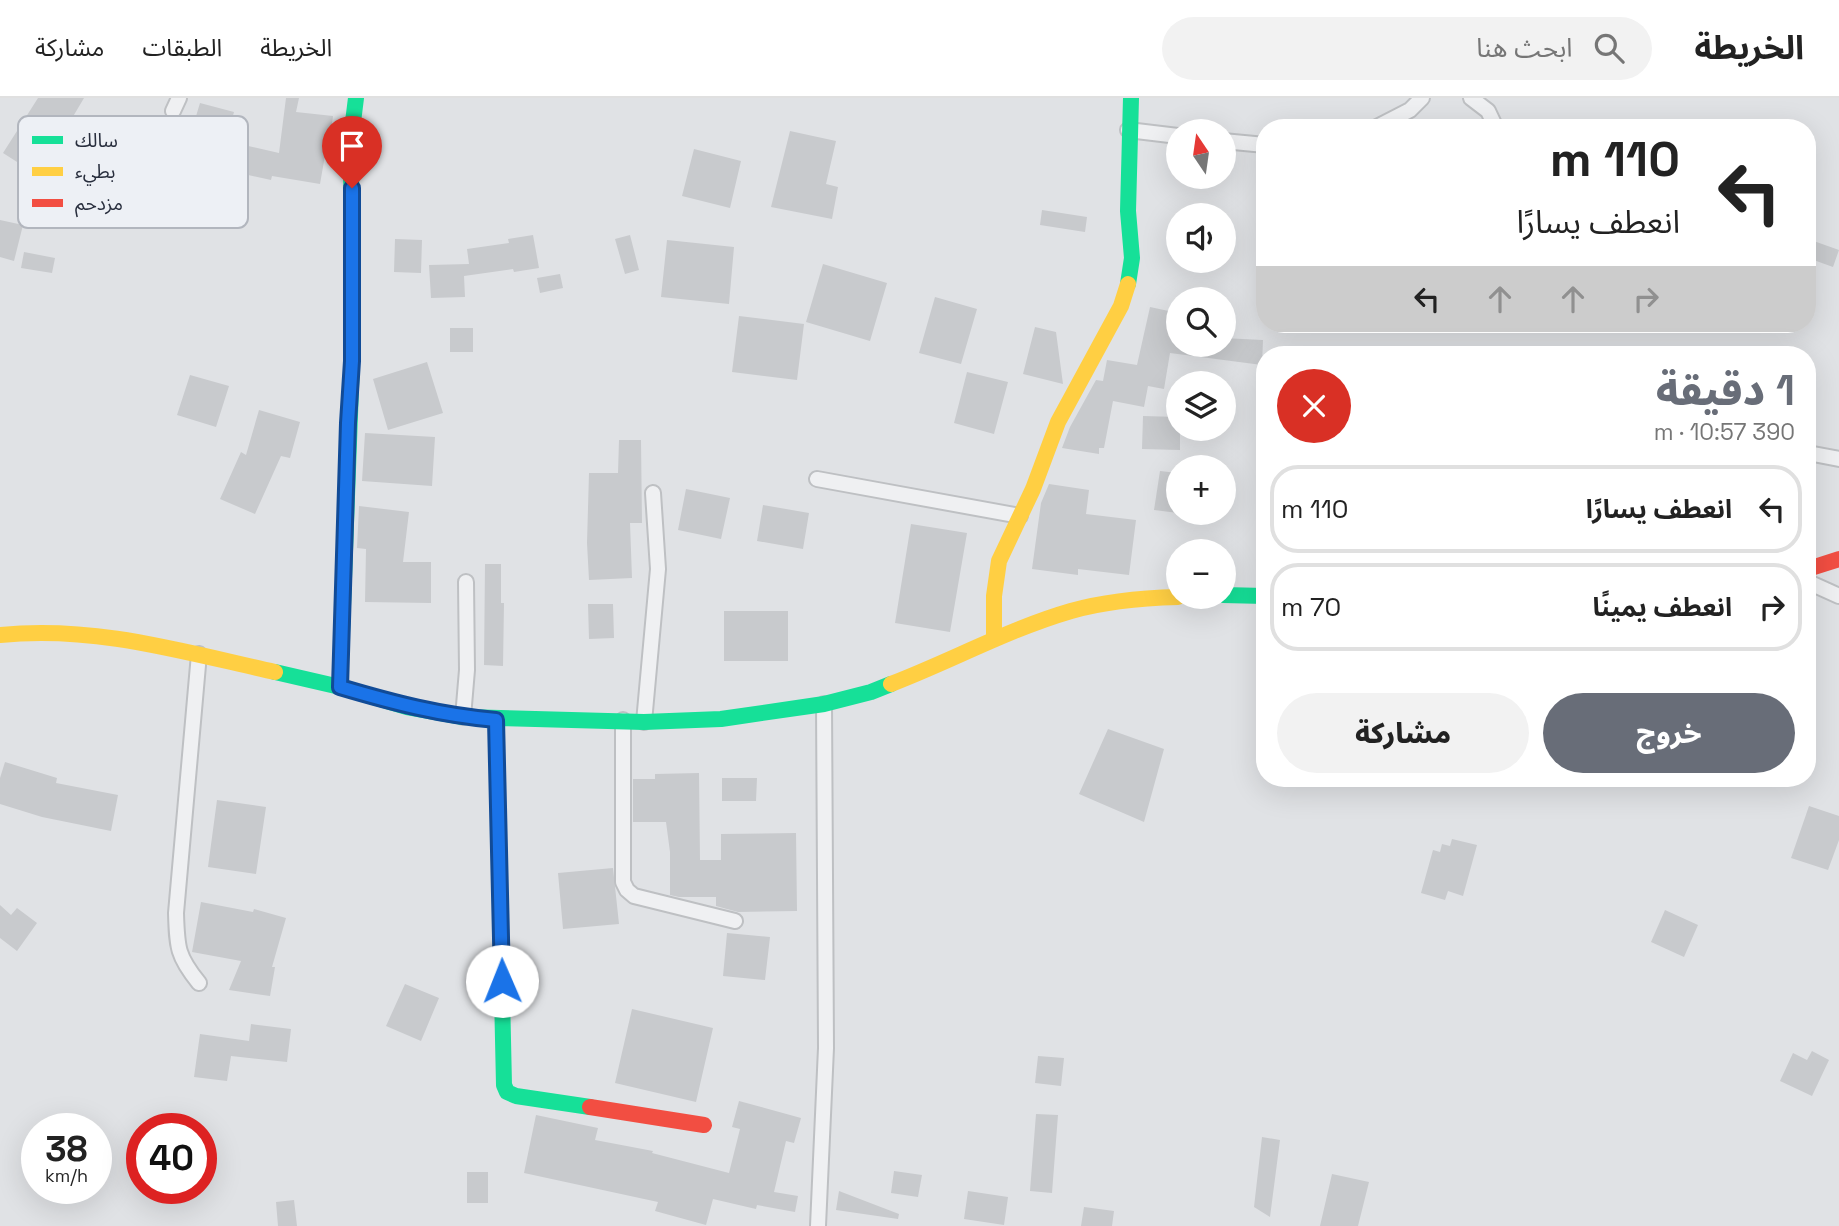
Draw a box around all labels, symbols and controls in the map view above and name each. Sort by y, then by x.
search box [1162,17,1652,80]
text: الخريطة [1694,27,1804,69]
icon: search [1590,29,1628,67]
text: ابحث هنا [1476,31,1572,65]
text: مشاركة [35,32,104,63]
text: الطبقات [142,32,222,63]
text: الخريطة [260,32,332,63]
legend [18,116,248,228]
pin [322,116,382,188]
north arrow [1166,119,1236,189]
map controls [1166,119,1236,609]
icon: arrive [333,127,371,165]
text: سالك [75,128,118,153]
text: 110 m [1550,128,1680,190]
icon: left [1704,147,1795,238]
text: بطيء [75,159,115,186]
text: مزدحم [75,191,123,218]
text: انعطف يسارًا [1516,202,1680,242]
button: sound [1166,203,1236,273]
icon: left [1408,280,1446,318]
icon: ahead [1481,280,1519,318]
icon: ahead [1554,280,1592,318]
icon: right [1627,280,1665,318]
button: search [1166,287,1236,357]
text: 1 دقيقة [1656,364,1795,417]
button: close [1277,369,1351,443]
button: layers [1166,371,1236,441]
text: 390 m · 10:57 [1654,417,1795,447]
button: + [1166,455,1236,525]
icon: left [1753,490,1791,528]
text: 110 m [1281,492,1348,526]
text: انعطف يسارًا [1586,492,1732,526]
button: − [1166,539,1236,609]
icon: right [1753,588,1791,626]
text: 70 m [1281,590,1341,624]
text: انعطف يمينًا [1592,590,1732,624]
button: مشاركة [1277,693,1529,773]
button: خروج [1543,693,1795,773]
position arrow [465,944,539,1018]
speed limit sign: 40 [126,1113,217,1204]
text: 38 [45,1127,88,1171]
text: km/h [45,1164,88,1187]

